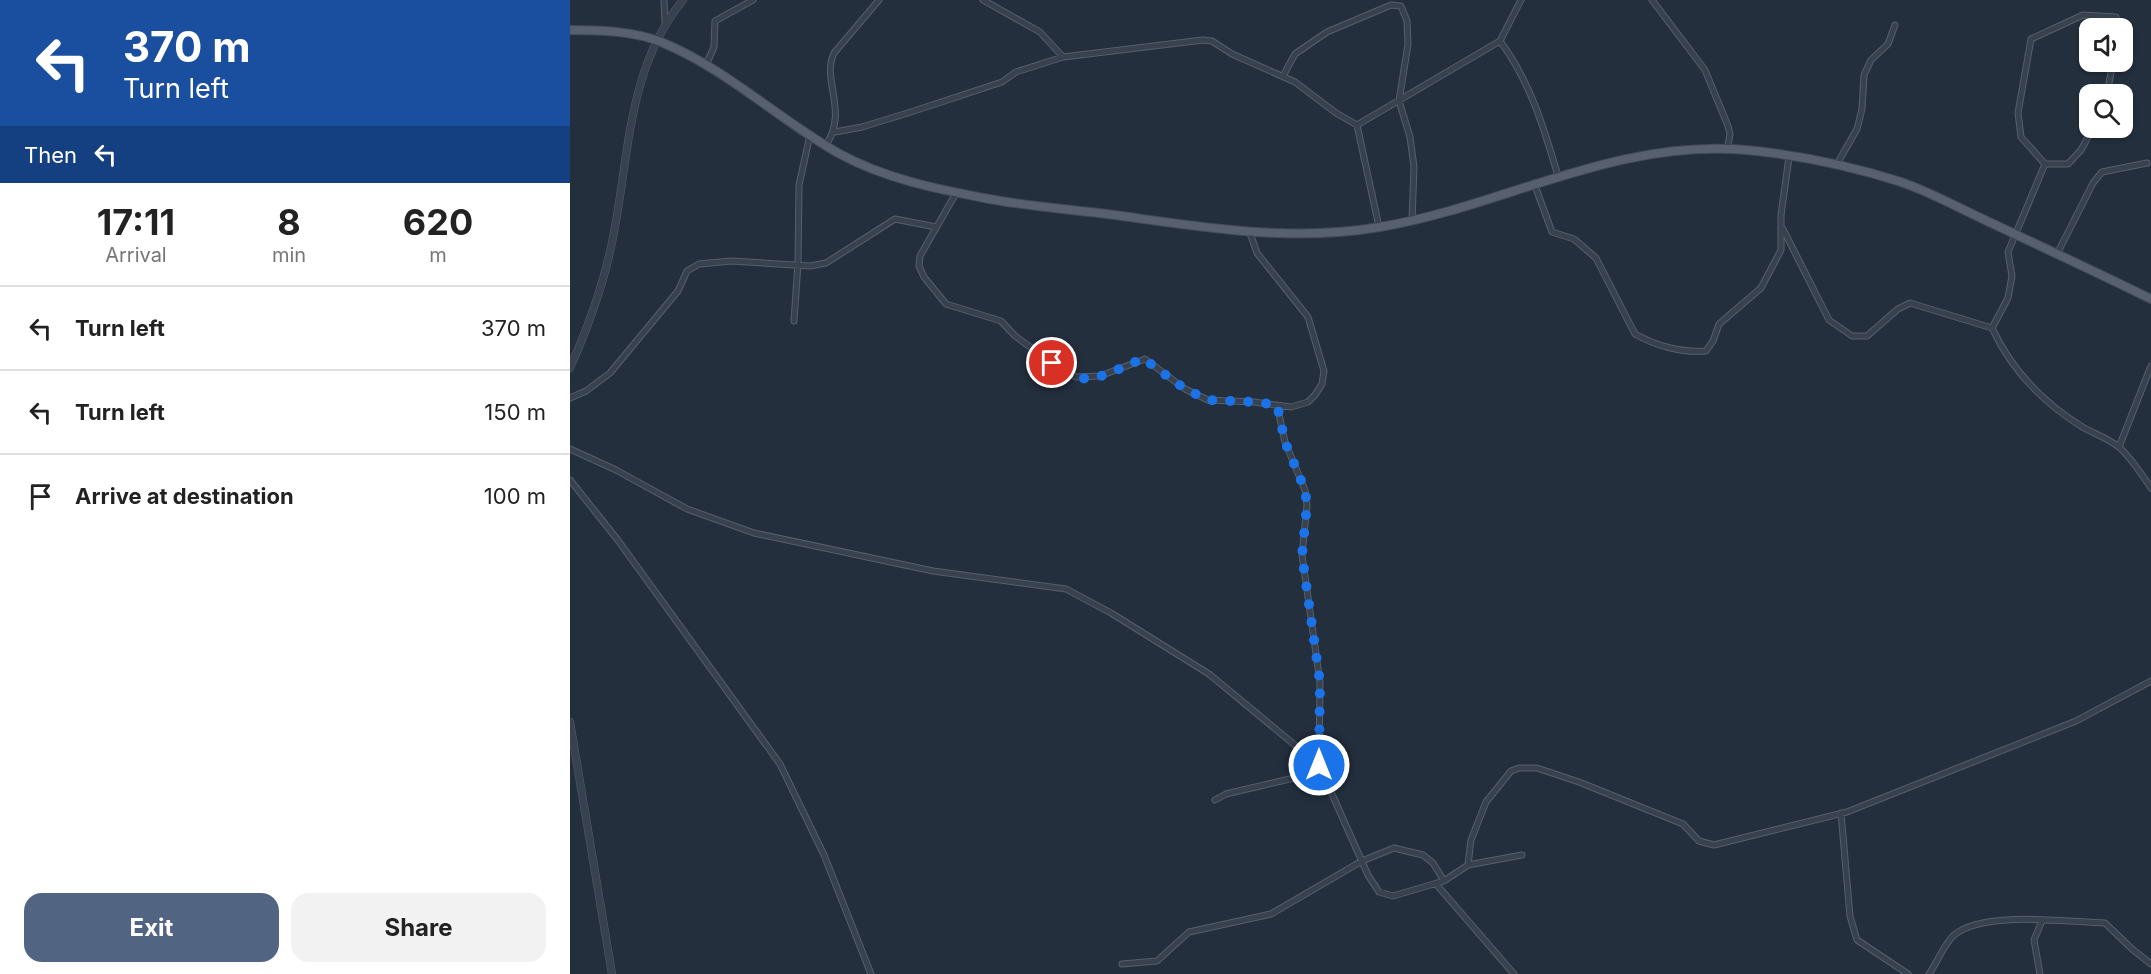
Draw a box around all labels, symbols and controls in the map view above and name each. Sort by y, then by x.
map controls [2079,18,2133,138]
button: sound [2079,18,2133,72]
text: 370 m [123,21,250,72]
icon: left [24,24,102,102]
text: Turn left [123,72,229,105]
button: search [2079,84,2133,138]
icon: left [89,138,122,171]
text: Then [24,142,77,168]
text: 17:11 [97,200,175,244]
text: 8 [277,200,301,244]
text: 620 [403,200,473,244]
text: Arrival [105,243,167,267]
text: min [272,243,306,267]
text: m [429,243,447,267]
icon: left [24,312,57,345]
text: Turn left [75,315,165,341]
text: 370 m [481,315,546,341]
pin [1026,337,1077,388]
icon: arrive [1035,346,1068,379]
icon: left [24,396,57,429]
text: Turn left [75,399,165,425]
text: 150 m [484,399,546,425]
icon: arrive [24,480,57,513]
text: Arrive at destination [75,483,294,509]
text: 100 m [484,483,546,509]
position arrow [1287,733,1351,797]
button: Exit [24,893,279,962]
button: Share [291,893,546,962]

